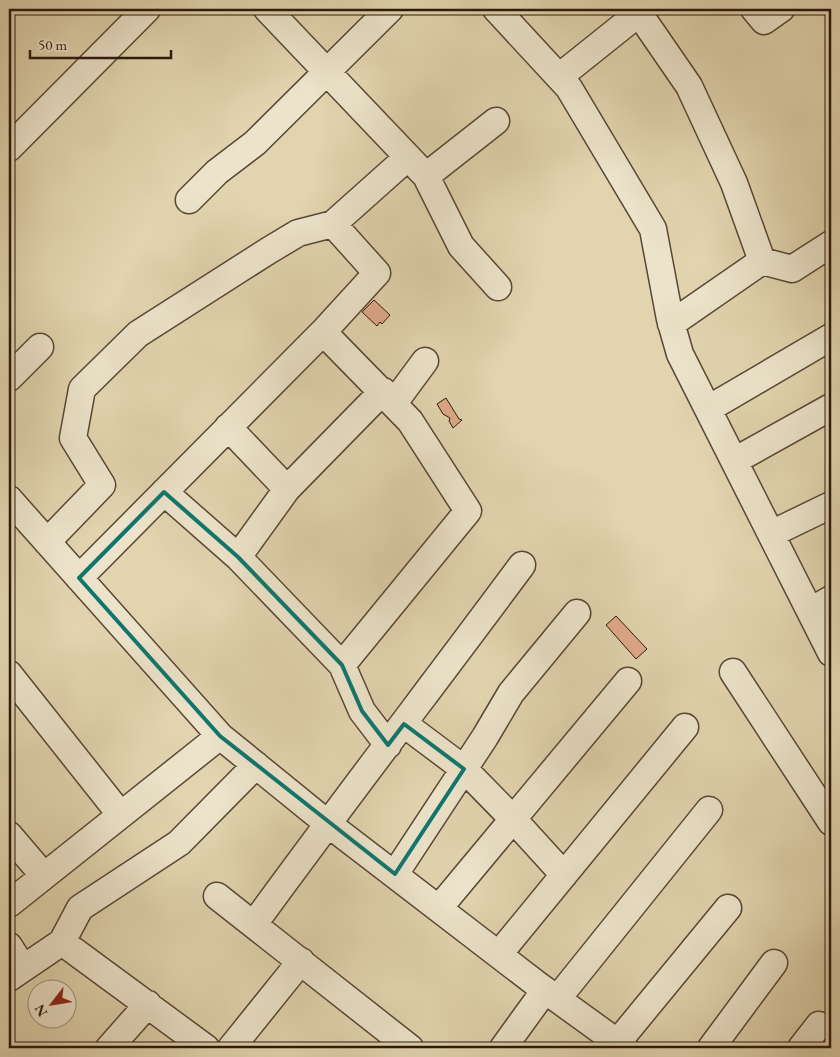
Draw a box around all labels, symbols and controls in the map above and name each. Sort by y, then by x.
scale bar [30,28,171,60]
text: 50 m [38,35,67,54]
north arrow [28,980,78,1030]
text: N [30,1001,51,1020]

